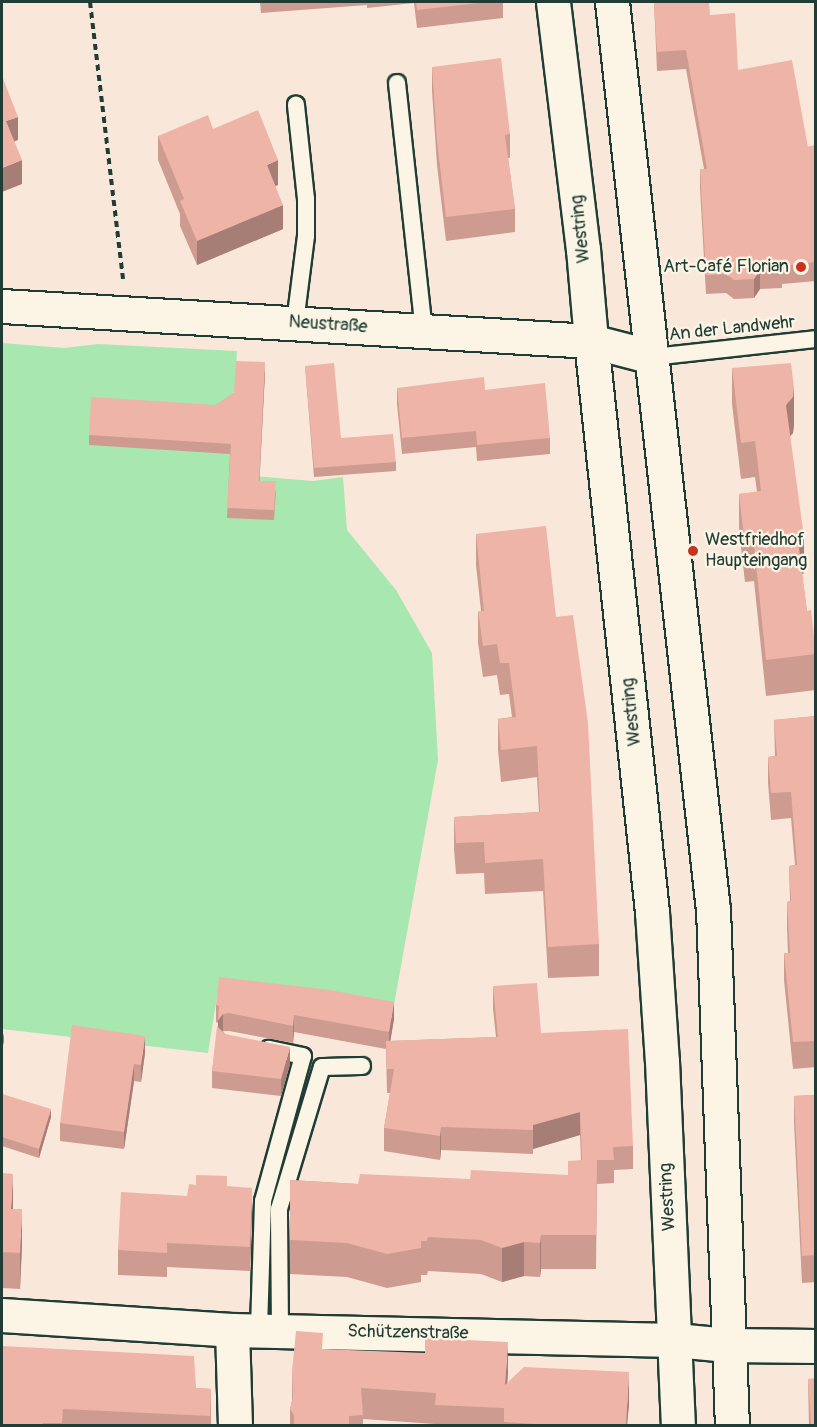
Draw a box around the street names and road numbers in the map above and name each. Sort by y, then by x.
street label: Westring [567,194,595,264]
street label: Neustraße [288,311,368,339]
street label: An der Landwehr [668,312,796,346]
street label: Westring [618,677,646,747]
street label: Westring [655,1162,681,1232]
street label: Schützenstraße [347,1321,469,1345]

